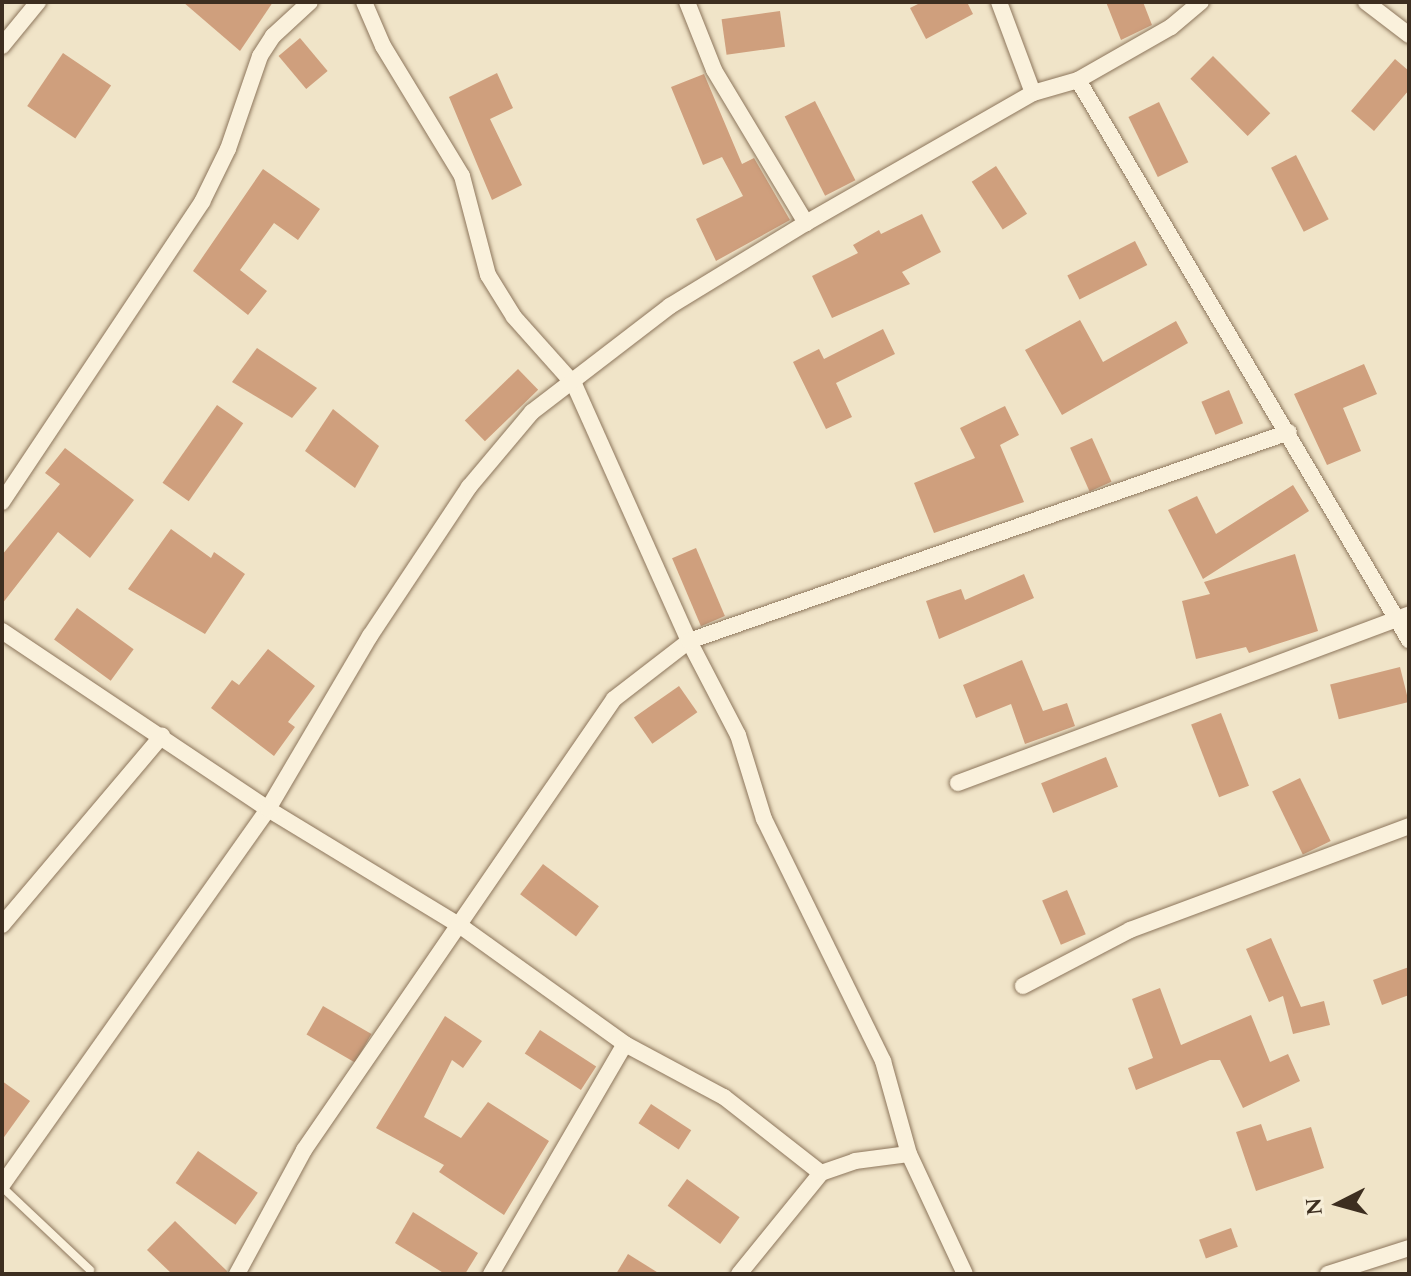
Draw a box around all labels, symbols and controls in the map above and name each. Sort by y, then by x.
north arrow [1299,1164,1379,1244]
text: N [1297,1196,1332,1217]

